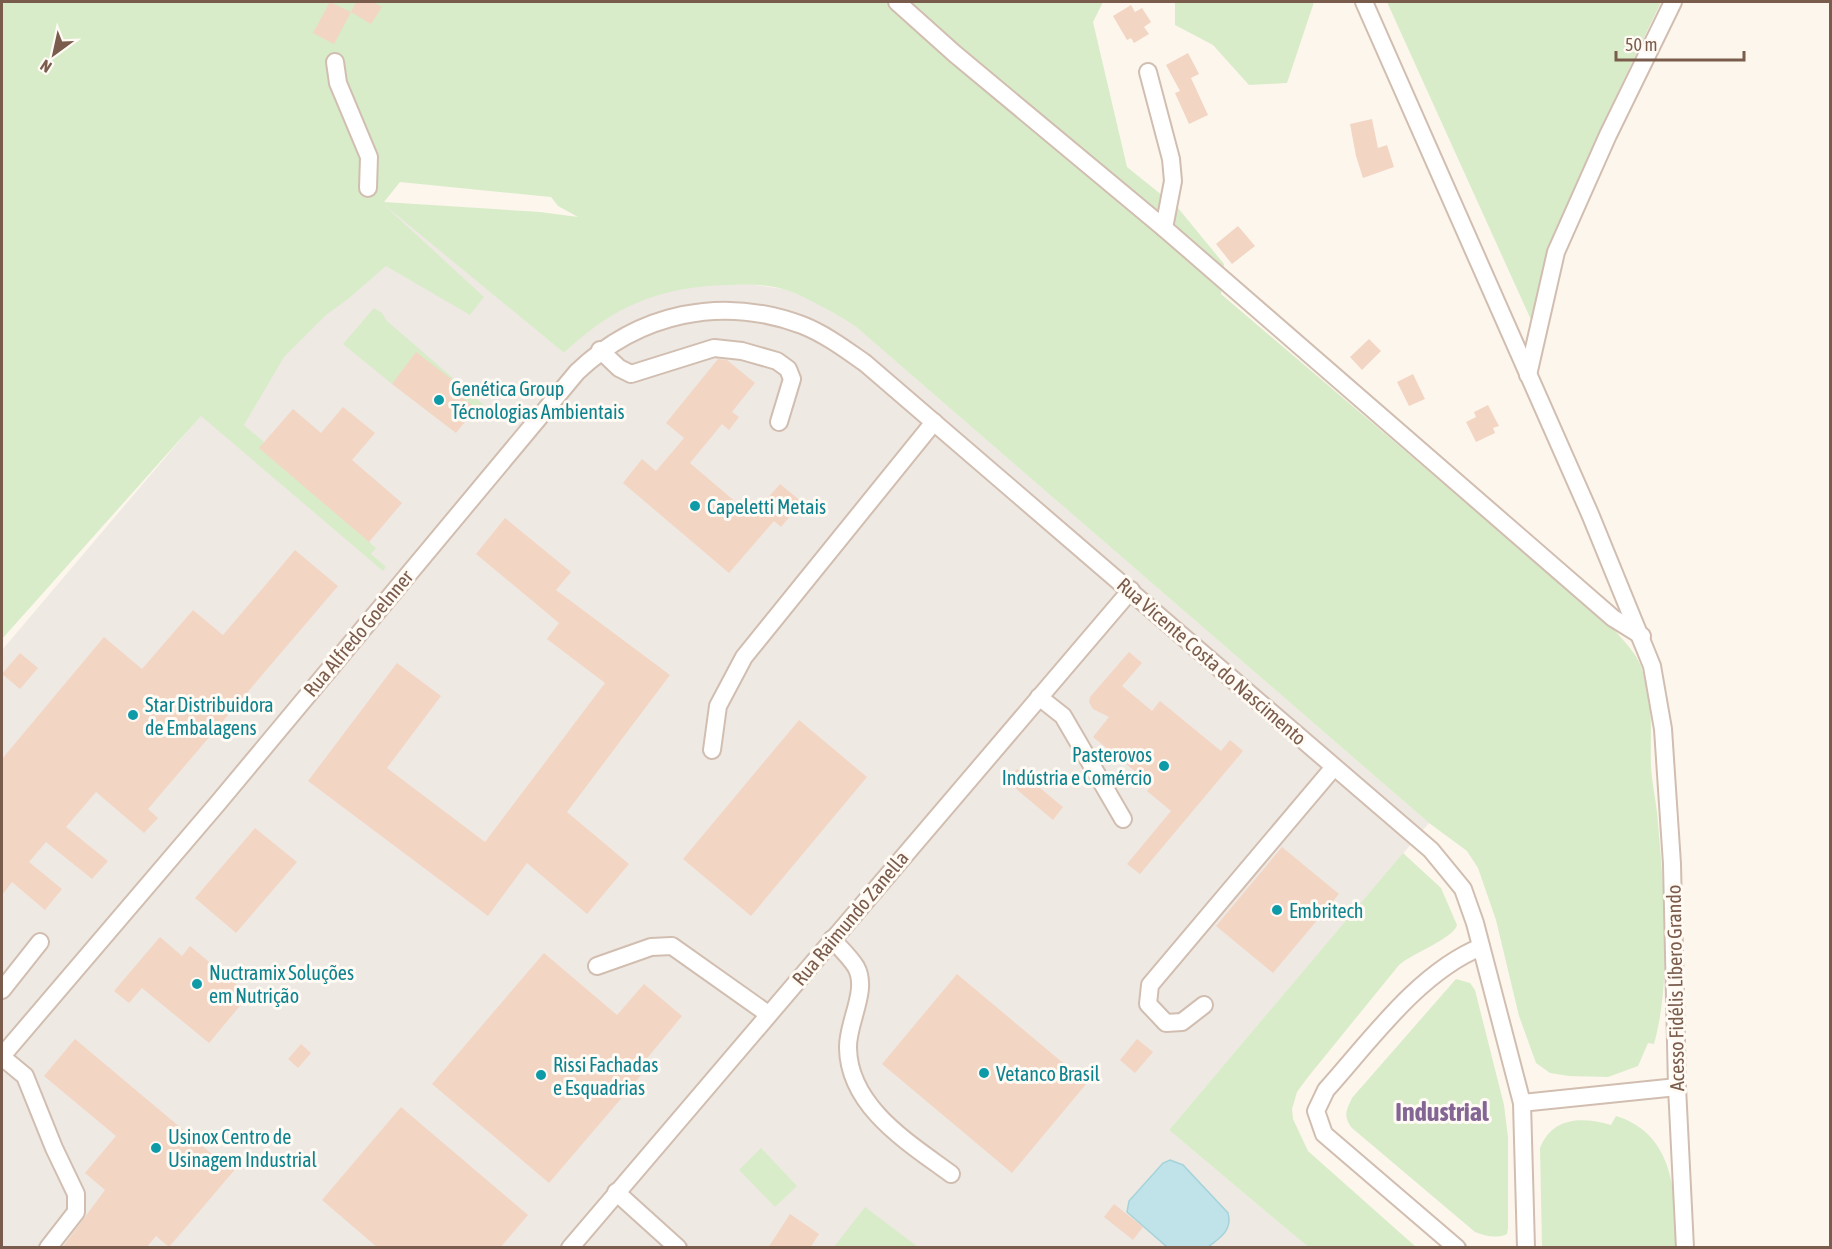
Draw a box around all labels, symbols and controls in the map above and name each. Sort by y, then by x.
north arrow [24,24,84,84]
scale bar [1616,24,1744,62]
text: 50 m [1625,34,1657,55]
text: N [37,56,55,77]
place label: Genética Group Técnologias Ambientais [451,377,625,423]
marker: Genética Group Técnologias Ambientais [432,393,446,407]
place label: Capeletti Metais [707,495,826,518]
marker: Capeletti Metais [688,499,702,513]
street label: Rua Alfredo Goelnner [299,564,418,701]
street label: Rua Vicente Costa do Nascimento [1113,573,1311,749]
place label: Star Distribuidora de Embalagens [145,693,274,739]
marker: Star Distribuidora de Embalagens [126,708,140,722]
place label: Pasterovos Indústria e Comércio [1002,743,1152,789]
marker: Pasterovos Indústria e Comércio [1157,759,1171,773]
street label: Rua Raimundo Zanella [787,846,913,990]
street label: Acesso Fidélis Líbero Grando [1662,885,1688,1091]
place label: Embritech [1289,899,1364,922]
marker: Embritech [1270,903,1284,917]
place label: Nuctramix Soluções em Nutrição [209,961,354,1007]
marker: Nuctramix Soluções em Nutrição [190,977,204,991]
place label: Rissi Fachadas e Esquadrias [553,1053,658,1099]
place label: Vetanco Brasil [996,1062,1101,1085]
marker: Vetanco Brasil [977,1066,991,1080]
marker: Rissi Fachadas e Esquadrias [534,1068,548,1082]
district label: Industrial [1395,1097,1490,1127]
place label: Usinox Centro de Usinagem Industrial [168,1125,317,1171]
marker: Usinox Centro de Usinagem Industrial [149,1141,163,1155]

